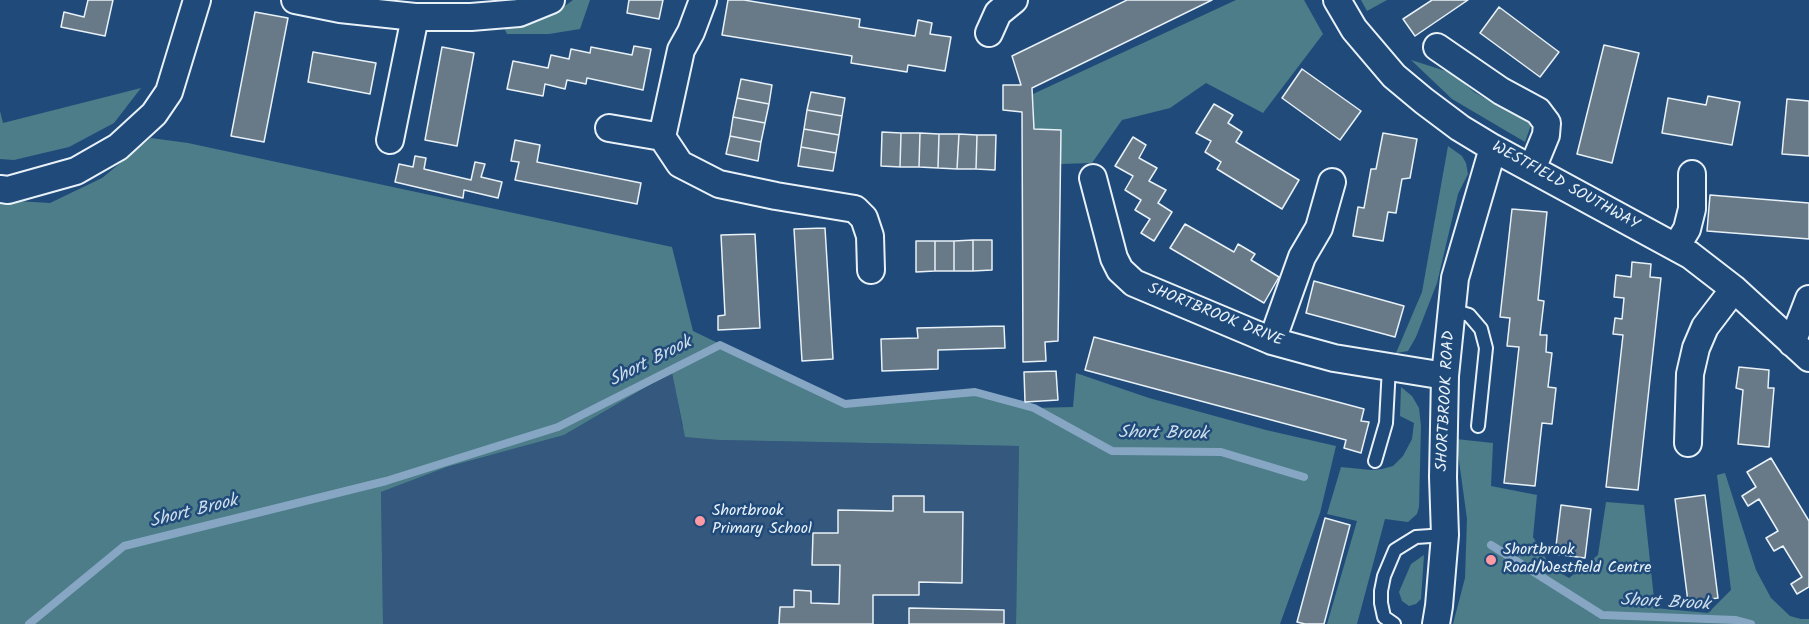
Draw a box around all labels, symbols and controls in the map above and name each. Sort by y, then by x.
street label: WESTFIELD SOUTHWAY [1488,138,1642,236]
street label: SHORTBROOK DRIVE [1144,280,1286,352]
street label: SHORTBROOK ROAD [1434,330,1460,472]
water label: Short Brook [606,333,696,393]
water label: Short Brook [1118,423,1208,447]
water label: Short Brook [148,492,240,534]
place label: Shortbrook Primary School [712,502,812,540]
marker: Shortbrook Primary School [693,514,707,528]
place label: Shortbrook Road/Westfield Centre [1503,541,1651,579]
marker: Shortbrook Road/Westfield Centre [1484,553,1498,567]
water label: Short Brook [1620,591,1710,617]

